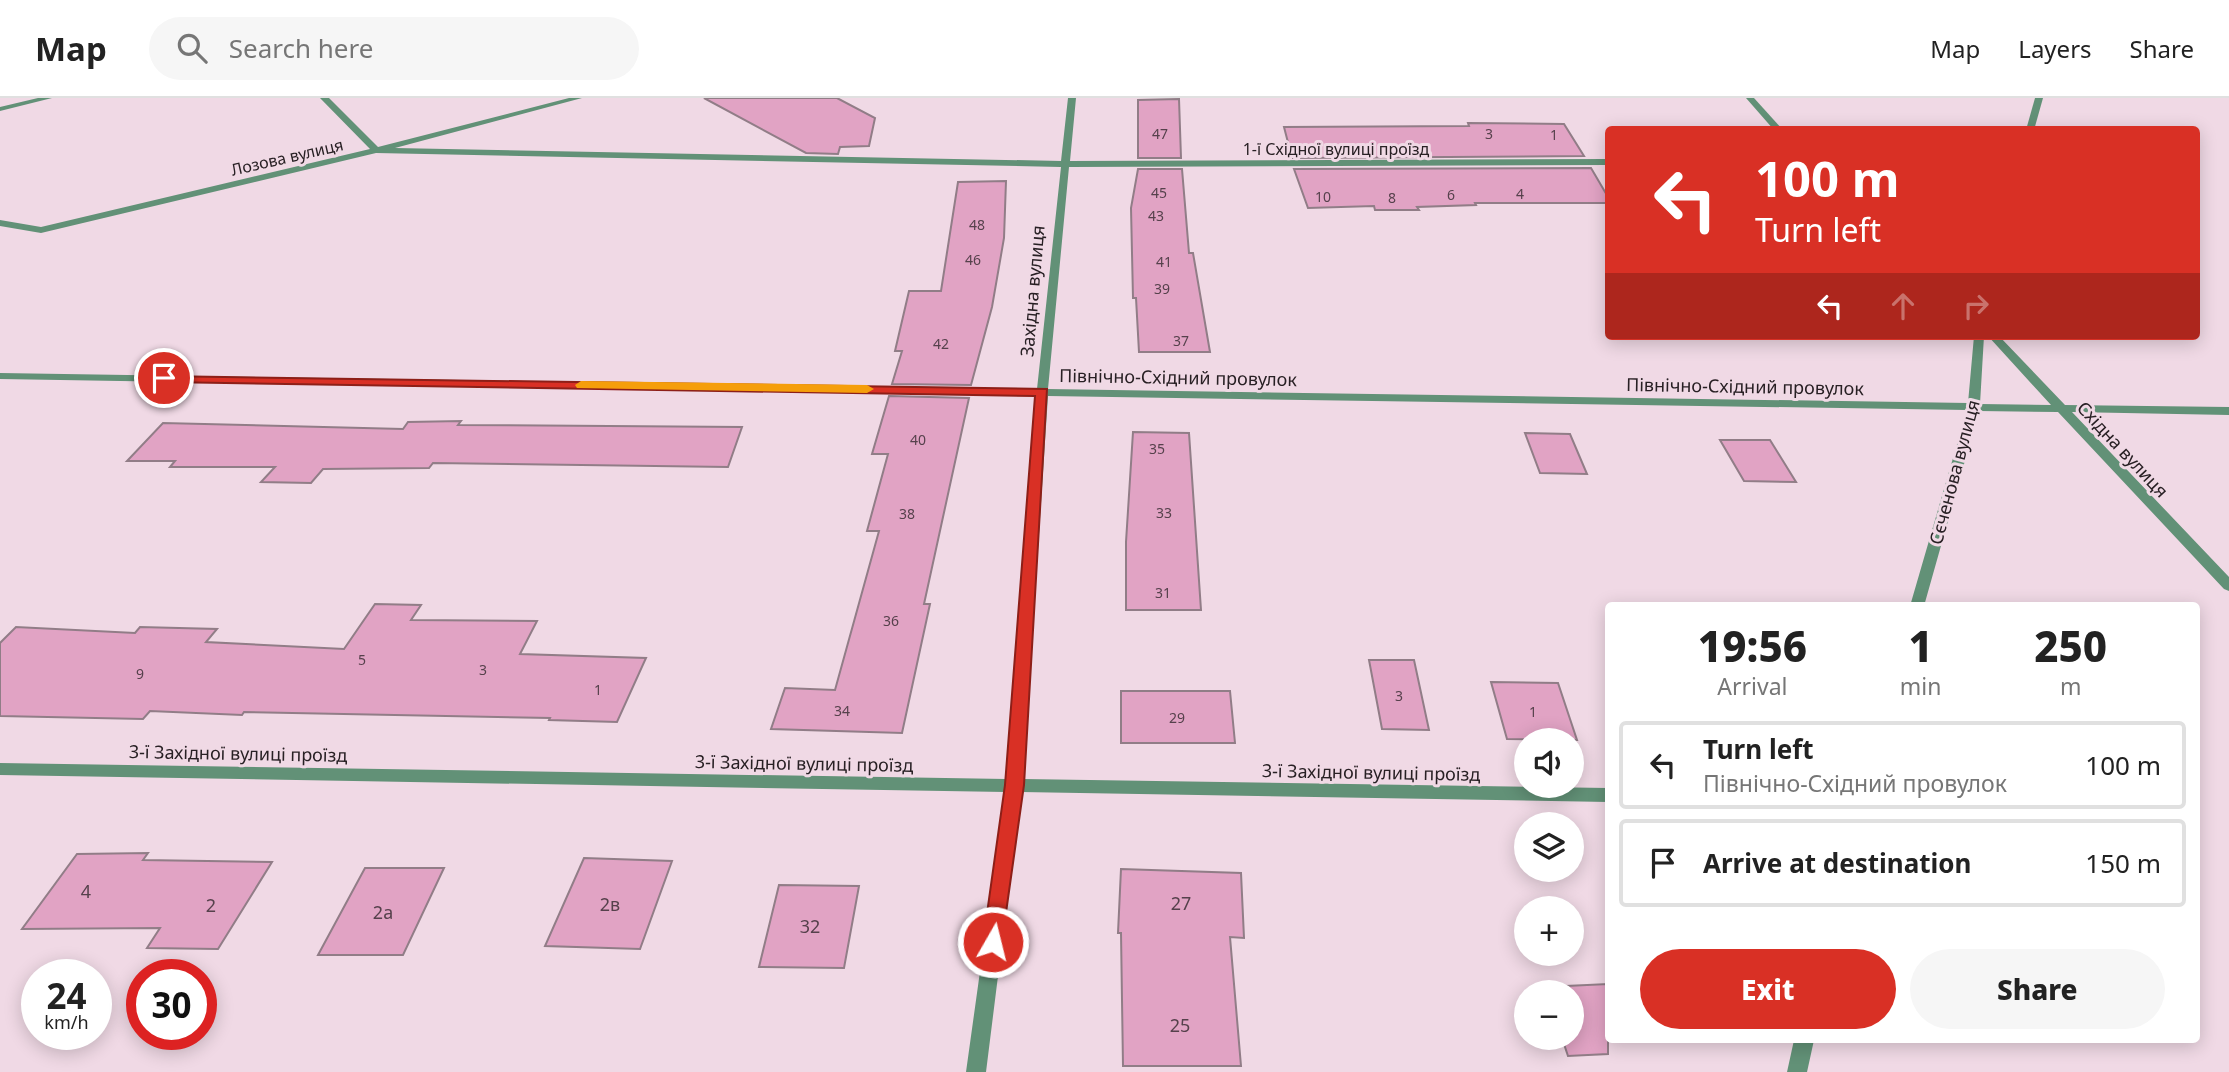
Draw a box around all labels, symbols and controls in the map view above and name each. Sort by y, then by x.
search box [149,17,639,80]
text: Map [35,26,107,71]
icon: search [173,29,211,67]
text: Search here [229,30,373,66]
text: Map [1930,32,1980,65]
text: Layers [2018,32,2092,65]
text: Share [2130,32,2194,65]
house number: 47 [1152,124,1168,143]
house number: 3 [1485,124,1493,143]
house number: 1 [1550,125,1558,144]
street label: Лозова вулиця [229,133,345,181]
street label: 1-ї Східної вулиці проїзд [1243,138,1430,160]
text: 100 m [1755,145,1900,211]
icon: left [1640,154,1731,245]
house number: 45 [1151,183,1167,202]
house number: 4 [1516,184,1524,203]
house number: 6 [1447,185,1455,204]
house number: 10 [1315,187,1331,206]
house number: 8 [1388,188,1396,207]
house number: 43 [1148,206,1164,225]
text: Turn left [1755,208,1881,251]
house number: 48 [969,215,985,234]
street label: Західна вулиця [1014,224,1050,358]
house number: 46 [965,250,981,269]
house number: 41 [1156,252,1172,271]
house number: 39 [1154,279,1170,298]
icon: left [1811,287,1849,325]
icon: ahead [1884,287,1922,325]
icon: right [1957,287,1995,325]
house number: 37 [1173,331,1189,350]
house number: 42 [933,334,949,353]
pin [134,348,194,408]
icon: arrive [145,359,183,397]
street label: Північно-Східний провулок [1059,363,1298,391]
street label: Північно-Східний провулок [1626,372,1865,400]
street label: Східна вулиця [2072,396,2174,502]
street label: Сєченова вулиця [1923,397,1985,547]
house number: 40 [910,430,926,449]
house number: 35 [1149,439,1165,458]
house number: 33 [1156,503,1172,522]
house number: 38 [899,504,915,523]
house number: 31 [1155,583,1171,602]
house number: 36 [883,611,899,630]
text: 19:56 [1698,617,1807,674]
text: 1 [1908,617,1933,674]
text: 250 [2034,617,2107,674]
house number: 5 [358,650,366,669]
house number: 3 [479,660,487,679]
house number: 9 [136,664,144,683]
text: Arrival [1717,670,1787,702]
text: min [1900,670,1941,702]
text: m [2060,670,2081,702]
house number: 1 [594,680,602,699]
house number: 3 [1395,686,1403,705]
house number: 34 [834,701,850,720]
house number: 1 [1529,702,1537,721]
house number: 29 [1169,708,1185,727]
map controls [1514,728,1584,1050]
button: sound [1514,728,1584,798]
text: Turn left [1703,731,1814,767]
street label: 3-ї Західної вулиці проїзд [129,739,348,767]
icon: left [1644,746,1682,784]
text: 100 m [2085,747,2161,783]
street label: 3-ї Західної вулиці проїзд [695,749,914,777]
street label: 3-ї Західної вулиці проїзд [1262,758,1481,786]
text: Північно-Східний провулок [1703,767,2007,799]
button: layers [1514,812,1584,882]
icon: arrive [1644,844,1682,882]
text: Arrive at destination [1703,845,1972,881]
text: 150 m [2085,845,2161,881]
house number: 4 [81,879,91,903]
house number: 27 [1171,891,1191,915]
house number: 2в [600,892,620,916]
house number: 2 [206,893,216,917]
button: + [1514,896,1584,966]
house number: 2а [373,900,393,924]
position arrow [956,905,1030,979]
house number: 32 [800,914,820,938]
button: Exit [1640,949,1896,1029]
button: Share [1910,949,2165,1029]
speed limit sign: 30 [126,959,217,1050]
text: 24 [46,972,87,1019]
button: − [1514,980,1584,1050]
text: km/h [44,1010,89,1034]
house number: 25 [1170,1013,1190,1037]

